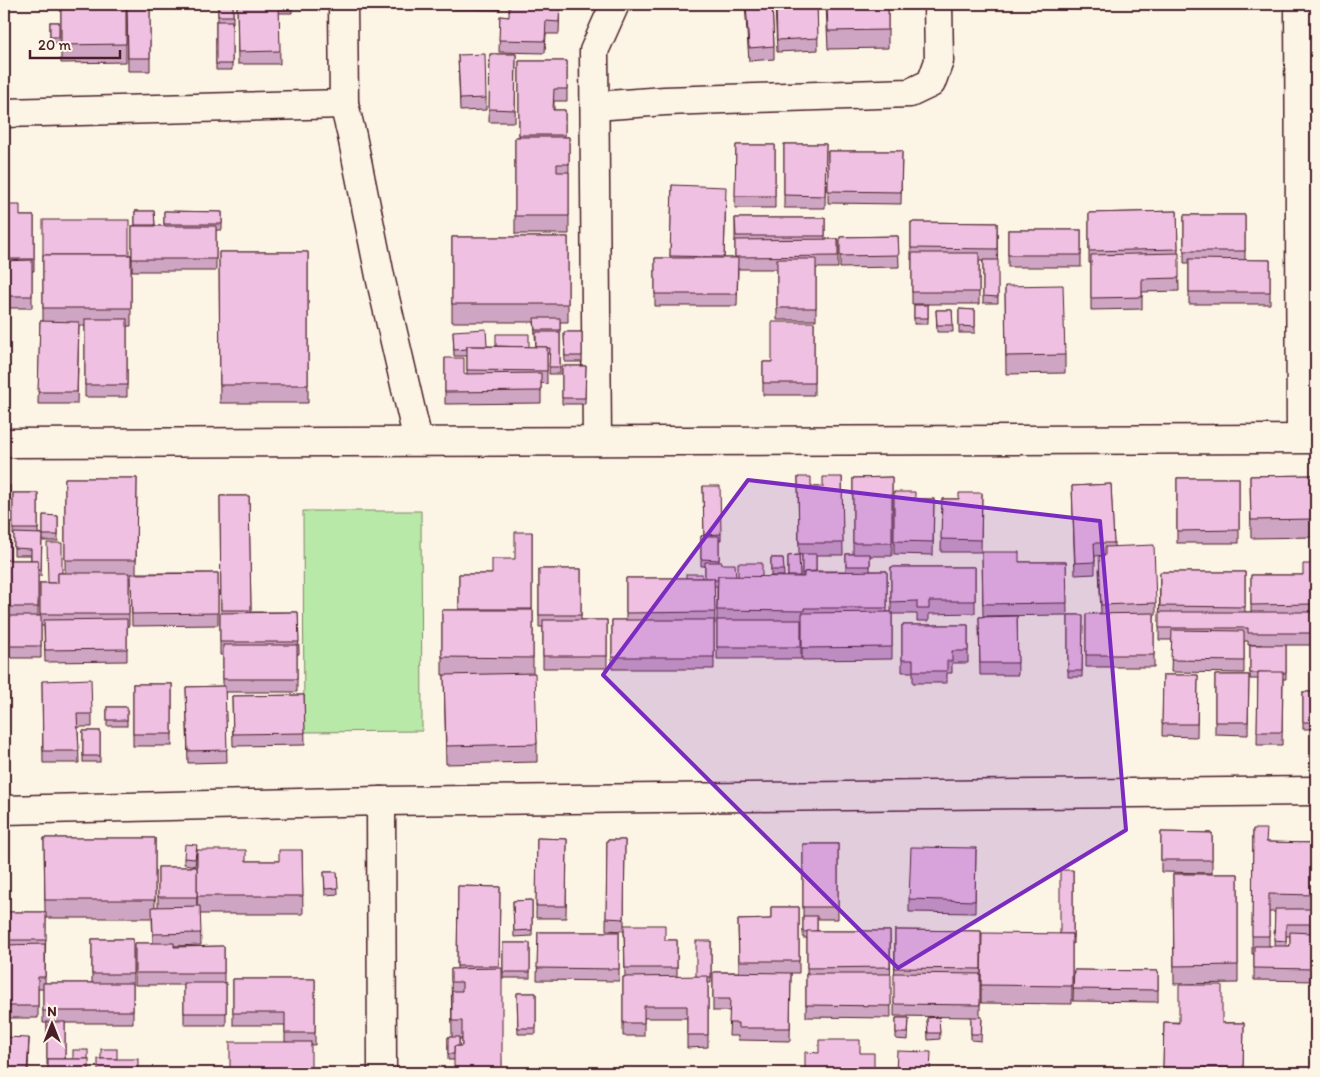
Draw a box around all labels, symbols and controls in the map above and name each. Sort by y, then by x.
scale bar [30,28,120,60]
text: 20 m [38,36,72,54]
north arrow [28,1000,78,1050]
text: N [47,1003,57,1020]

